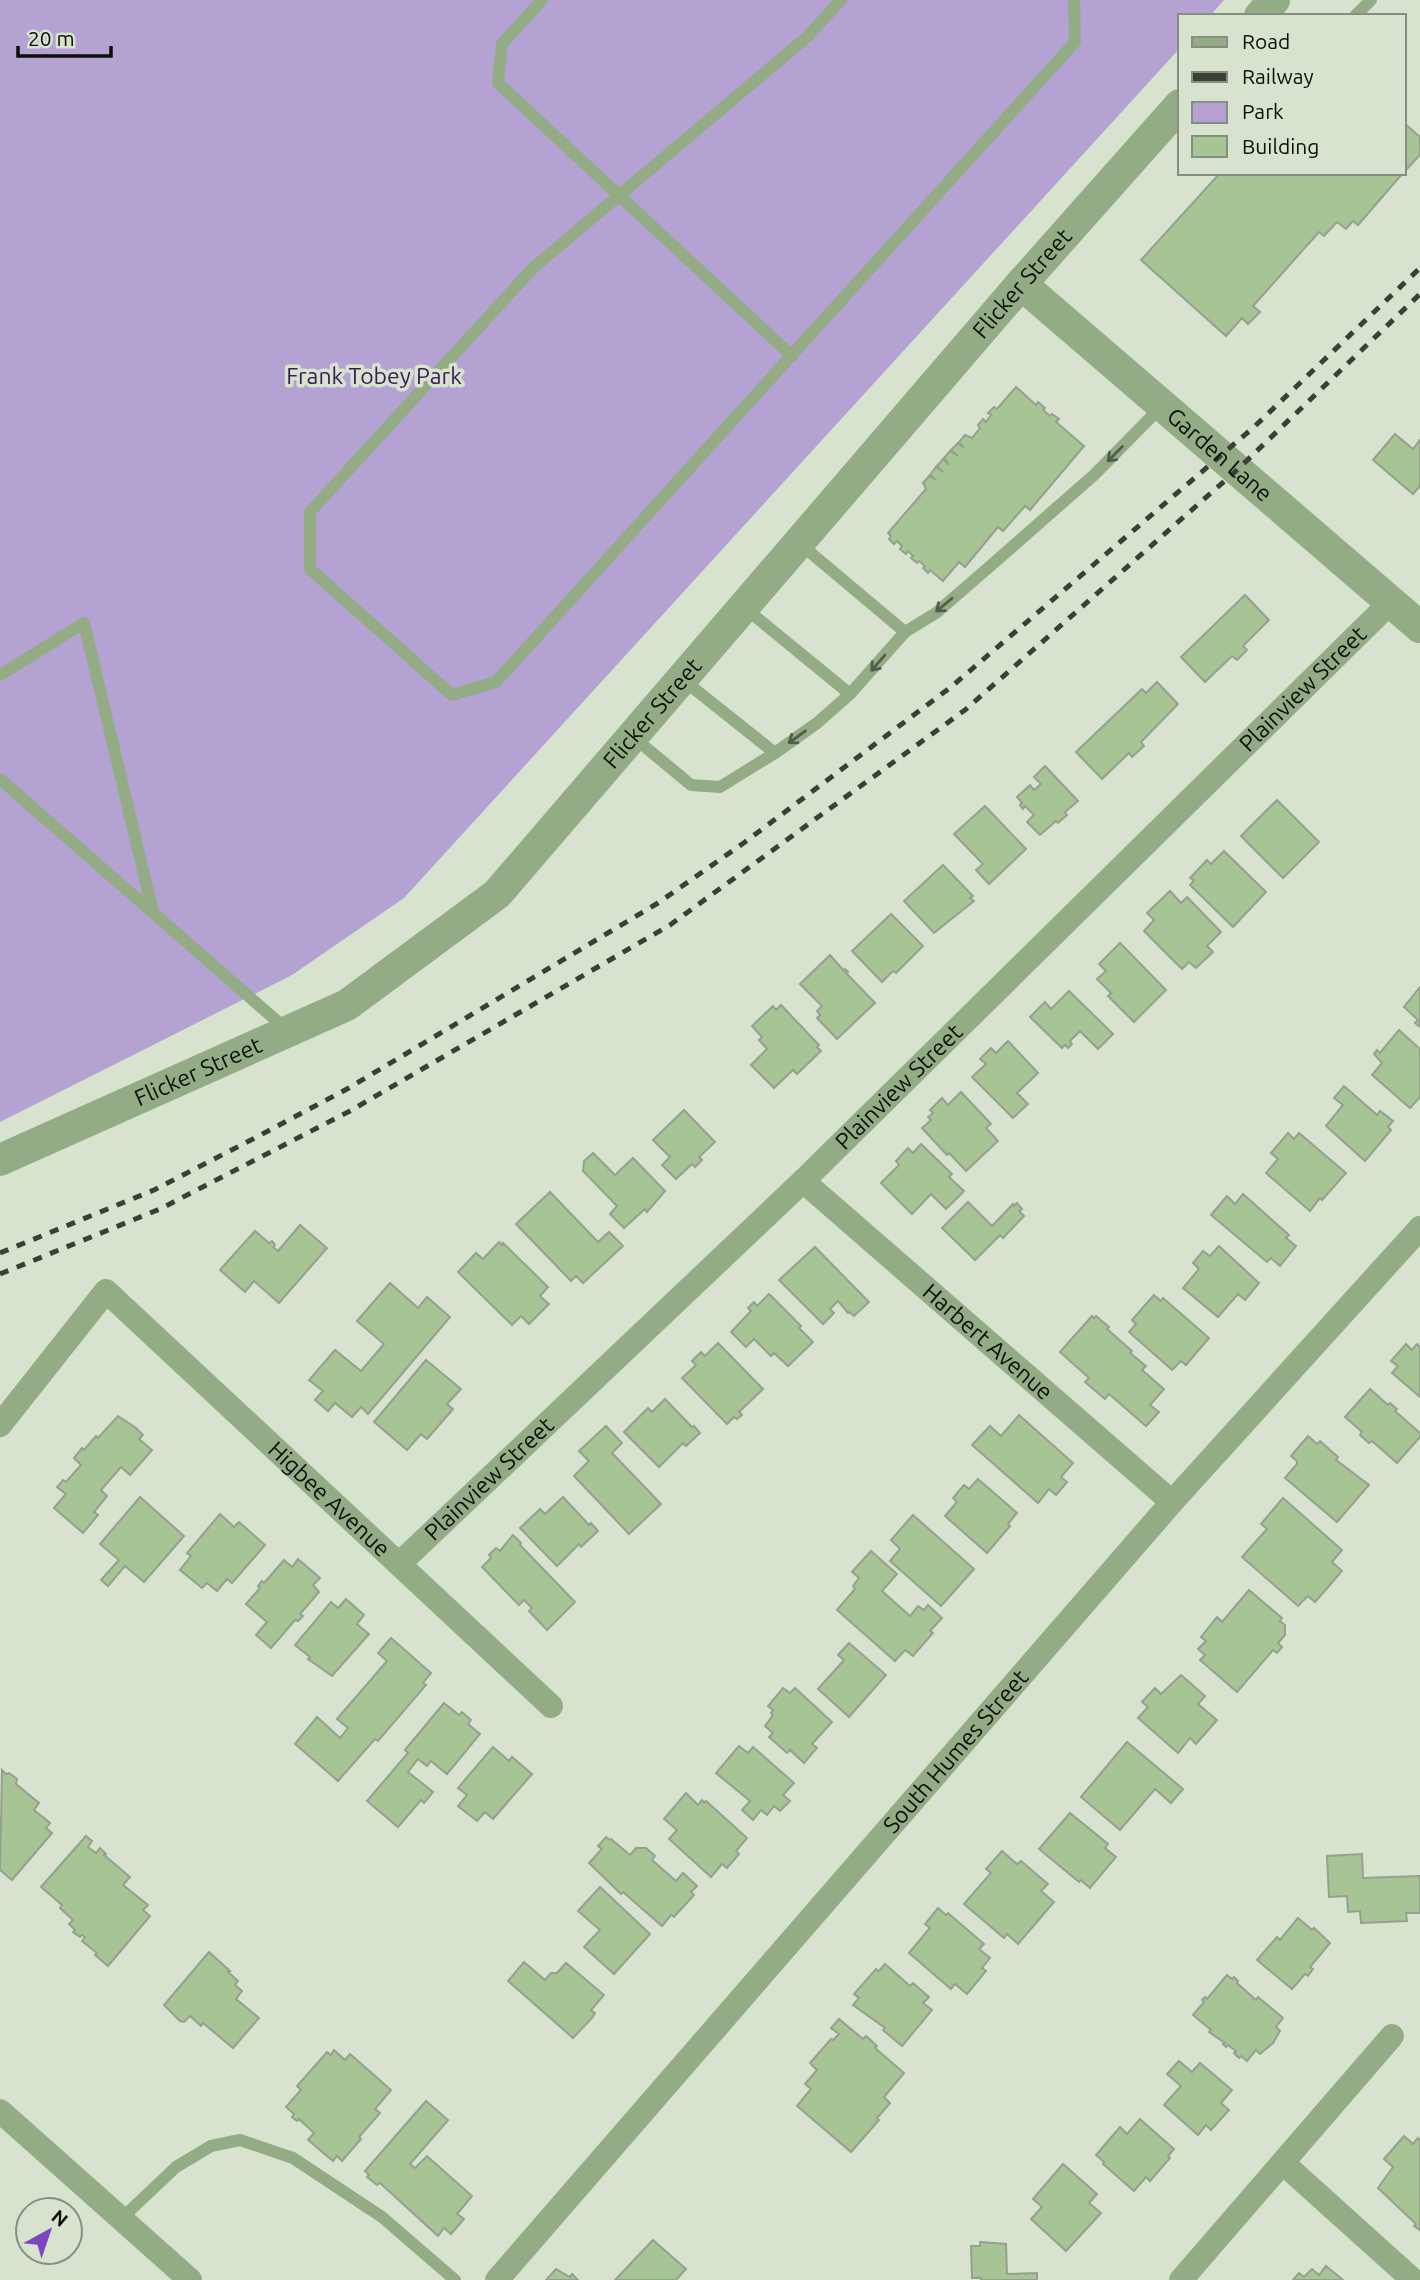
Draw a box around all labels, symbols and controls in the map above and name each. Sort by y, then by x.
scale bar [18,14,110,58]
legend [1178,14,1406,175]
text: 20 m [28,26,75,50]
text: Road [1242,29,1290,53]
text: Railway [1242,64,1314,88]
text: Park [1242,99,1284,123]
text: Building [1242,134,1319,158]
street label: Flicker Street [967,223,1076,343]
park label: Frank Tobey Park [286,363,462,388]
street label: Garden Lane [1163,403,1277,506]
one-way arrow [1106,446,1123,463]
one-way arrow [936,597,954,613]
street label: Plainview Street [1234,621,1371,756]
street label: Flicker Street [598,653,706,773]
one-way arrow [869,654,886,671]
one-way arrow [788,730,807,744]
street label: Plainview Street [830,1019,967,1154]
street label: Flicker Street [130,1032,265,1110]
street label: Harbert Avenue [918,1278,1058,1404]
street label: Plainview Street [419,1412,558,1545]
street label: Higbee Avenue [264,1436,395,1561]
street label: South Humes Street [878,1664,1033,1837]
north arrow [14,2196,84,2266]
text: N [47,2205,72,2231]

